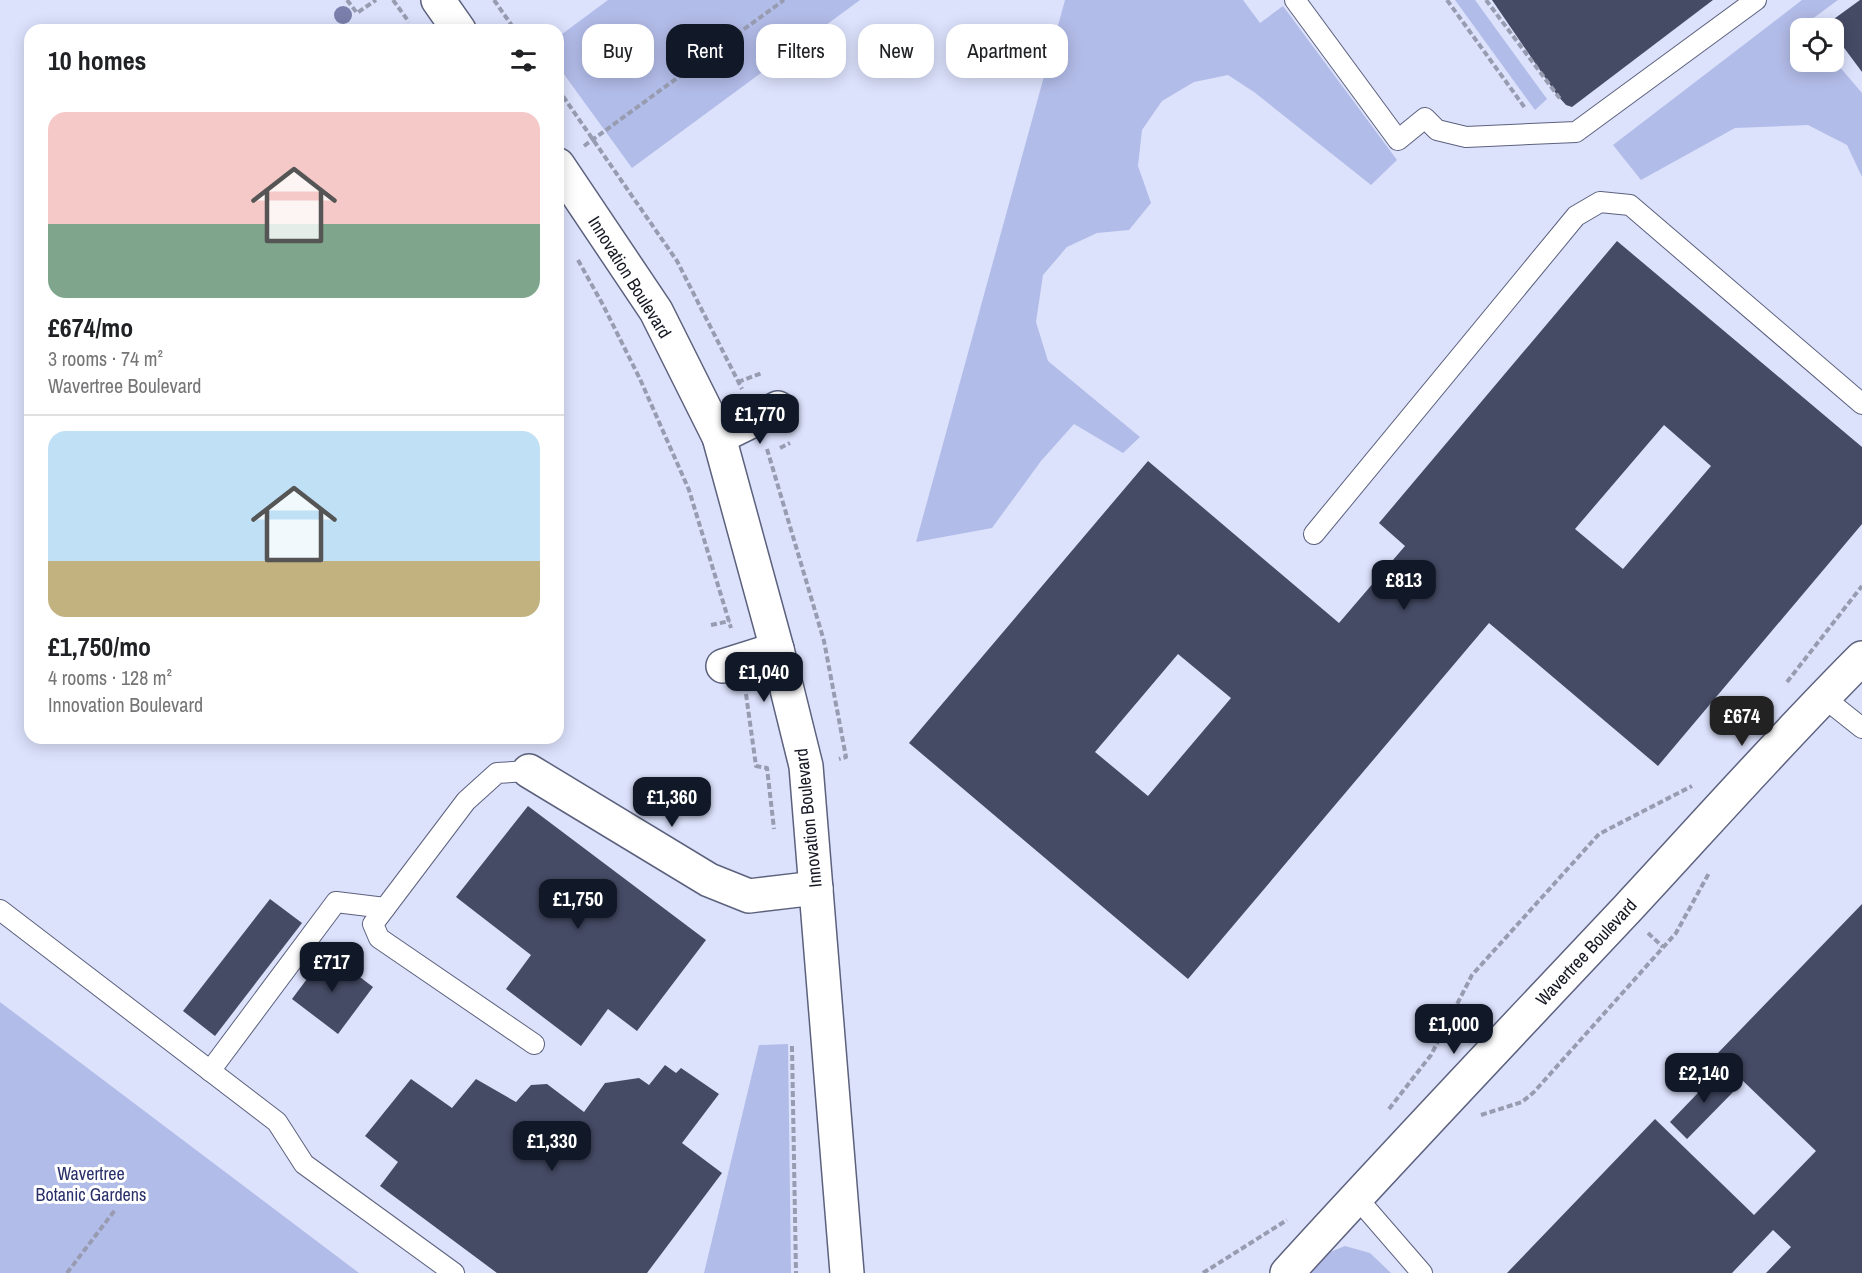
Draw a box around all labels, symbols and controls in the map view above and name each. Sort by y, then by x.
map controls [1790,18,1844,72]
button: locate [1790,18,1844,72]
chip: Buy [582,24,654,78]
chip: Rent [666,24,744,78]
chip: Filters [756,24,846,78]
chip: New [858,24,934,78]
chip: Apartment [946,24,1068,78]
text: 10 homes [48,43,146,78]
icon: filters [507,44,540,77]
icon: home [240,151,348,259]
street label: Innovation Boulevard [582,211,678,343]
text: £674/mo [48,310,133,345]
text: 3 rooms · 74 m² [48,345,163,372]
text: Wavertree Boulevard [48,372,201,399]
pin: £1,770 [711,394,809,445]
text: £1,770 [735,400,785,427]
icon: home [240,470,348,578]
pin: £813 [1368,560,1440,611]
text: £813 [1386,566,1422,593]
text: £1,750/mo [48,629,151,664]
pin: £1,040 [715,652,813,703]
text: £1,040 [739,658,789,685]
text: 4 rooms · 128 m² [48,664,172,691]
text: Innovation Boulevard [48,691,203,718]
pin: £674 [1706,696,1778,747]
text: £674 [1724,702,1760,729]
street label: Innovation Boulevard [788,747,828,889]
pin: £1,360 [623,777,721,828]
text: £1,360 [647,783,697,810]
pin: £1,750 [529,879,627,930]
text: £1,750 [553,885,603,912]
street label: Wavertree Boulevard [1530,893,1642,1011]
pin: £717 [296,942,368,993]
text: £717 [314,948,350,975]
pin: £1,000 [1405,1004,1503,1055]
text: £1,000 [1429,1010,1479,1037]
pin: £2,140 [1655,1053,1753,1104]
text: £2,140 [1679,1059,1729,1086]
pin: £1,330 [503,1121,601,1172]
text: £1,330 [527,1127,577,1154]
park label: Wavertree Botanic Gardens [36,1161,146,1207]

